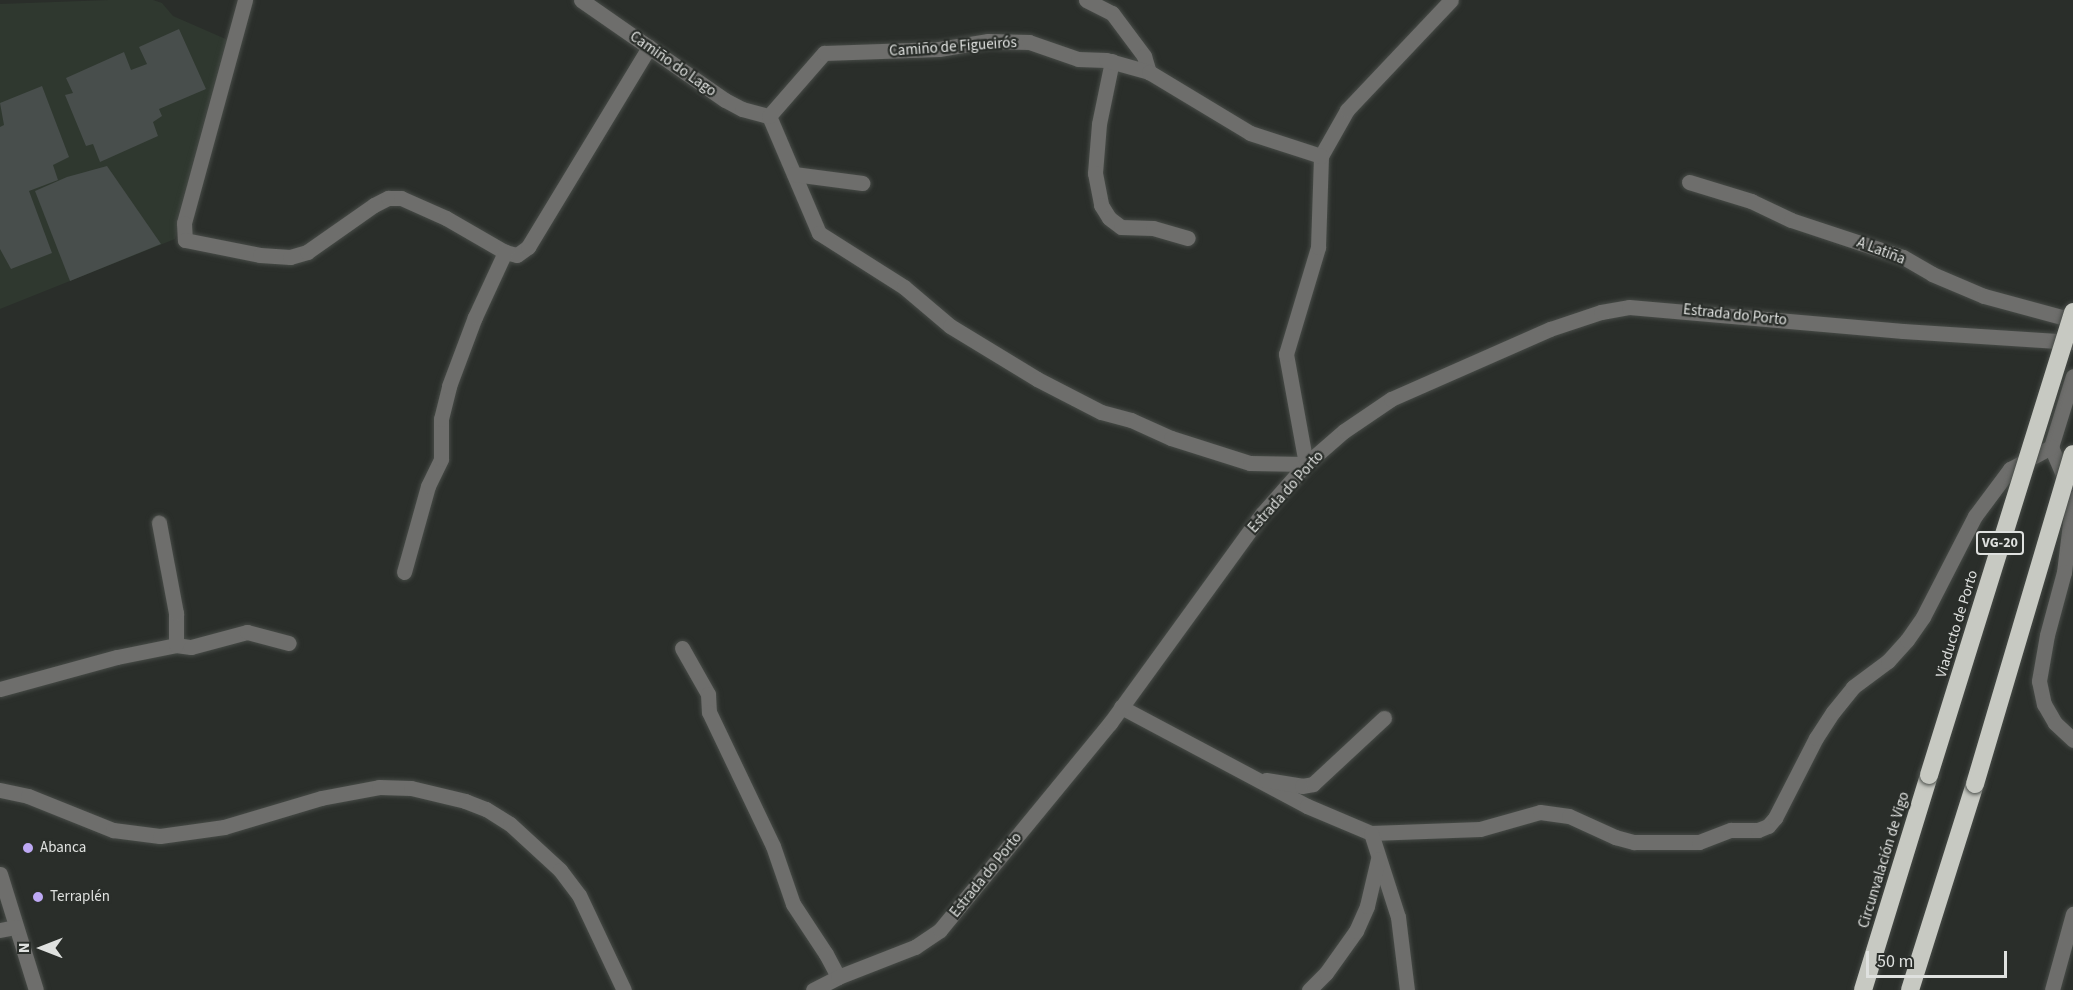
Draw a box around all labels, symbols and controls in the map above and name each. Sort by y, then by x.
street label: Camiño do Lago [626,28,720,100]
street label: Camiño de Figueirós [889,34,1017,60]
street label: A Latiña [1854,234,1908,268]
street label: Estrada do Porto [1682,301,1788,329]
street label: Estrada do Porto [1244,447,1328,537]
road number: VG-20 [1974,532,2026,554]
street label: Viaducto de Porto [1932,568,1982,680]
street label: Circunvalación de Vigo [1855,790,1913,930]
street label: Estrada do Porto [946,829,1026,921]
place label: Abanca [40,839,86,857]
marker: Abanca [21,841,35,855]
place label: Terraplén [50,888,110,906]
marker: Terraplén [31,890,45,904]
north arrow [12,918,72,978]
scale bar [1869,939,2010,977]
text: N [13,943,35,953]
text: 50 m [1877,949,1913,974]

